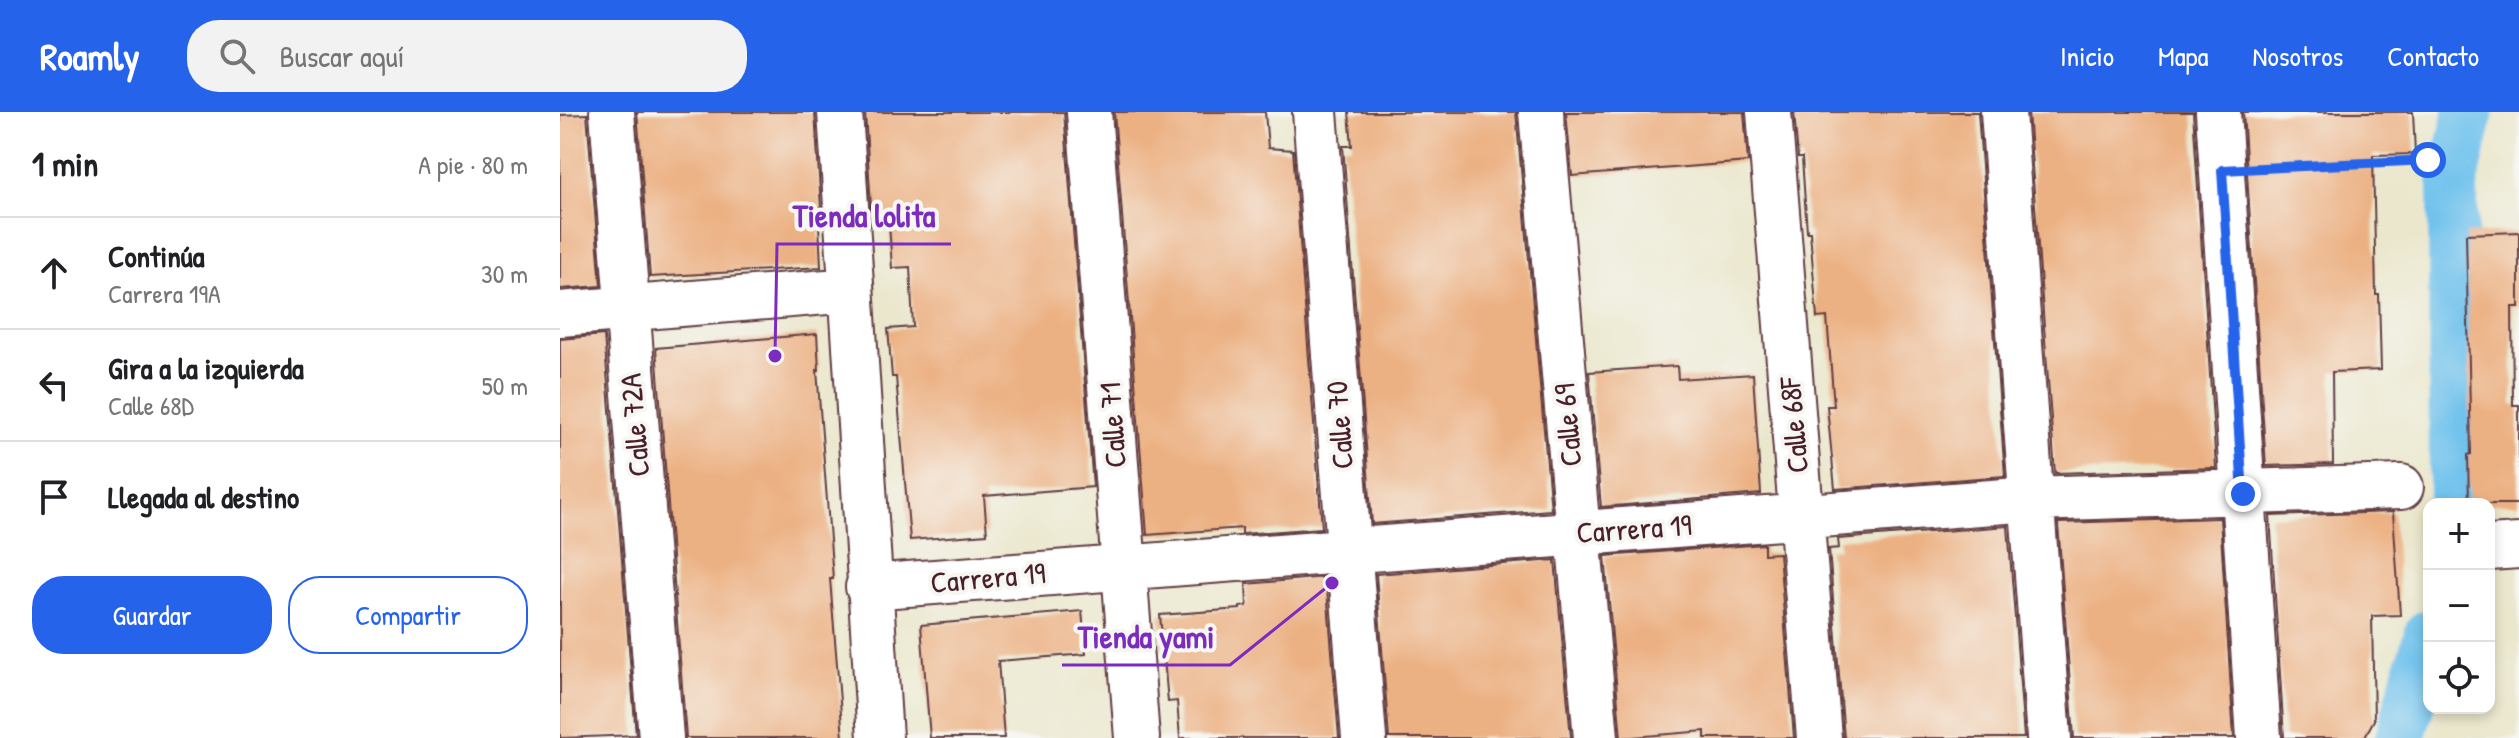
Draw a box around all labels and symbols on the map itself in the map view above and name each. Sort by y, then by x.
route start [2410,142,2446,178]
callout: Tienda lolita [777,188,951,244]
text: Tienda lolita [792,194,936,237]
street label: Calle 72A [610,371,658,478]
street label: Calle 68F [1769,375,1817,475]
street label: Calle 70 [1316,380,1362,470]
street label: Calle 71 [1089,381,1135,469]
street label: Calle 69 [1543,382,1591,468]
route end [2225,476,2261,512]
street label: Carrera 19 [1575,504,1693,552]
street label: Carrera 19 [929,552,1047,602]
callout: Tienda yami [1062,609,1230,665]
text: Tienda yami [1077,615,1214,659]

